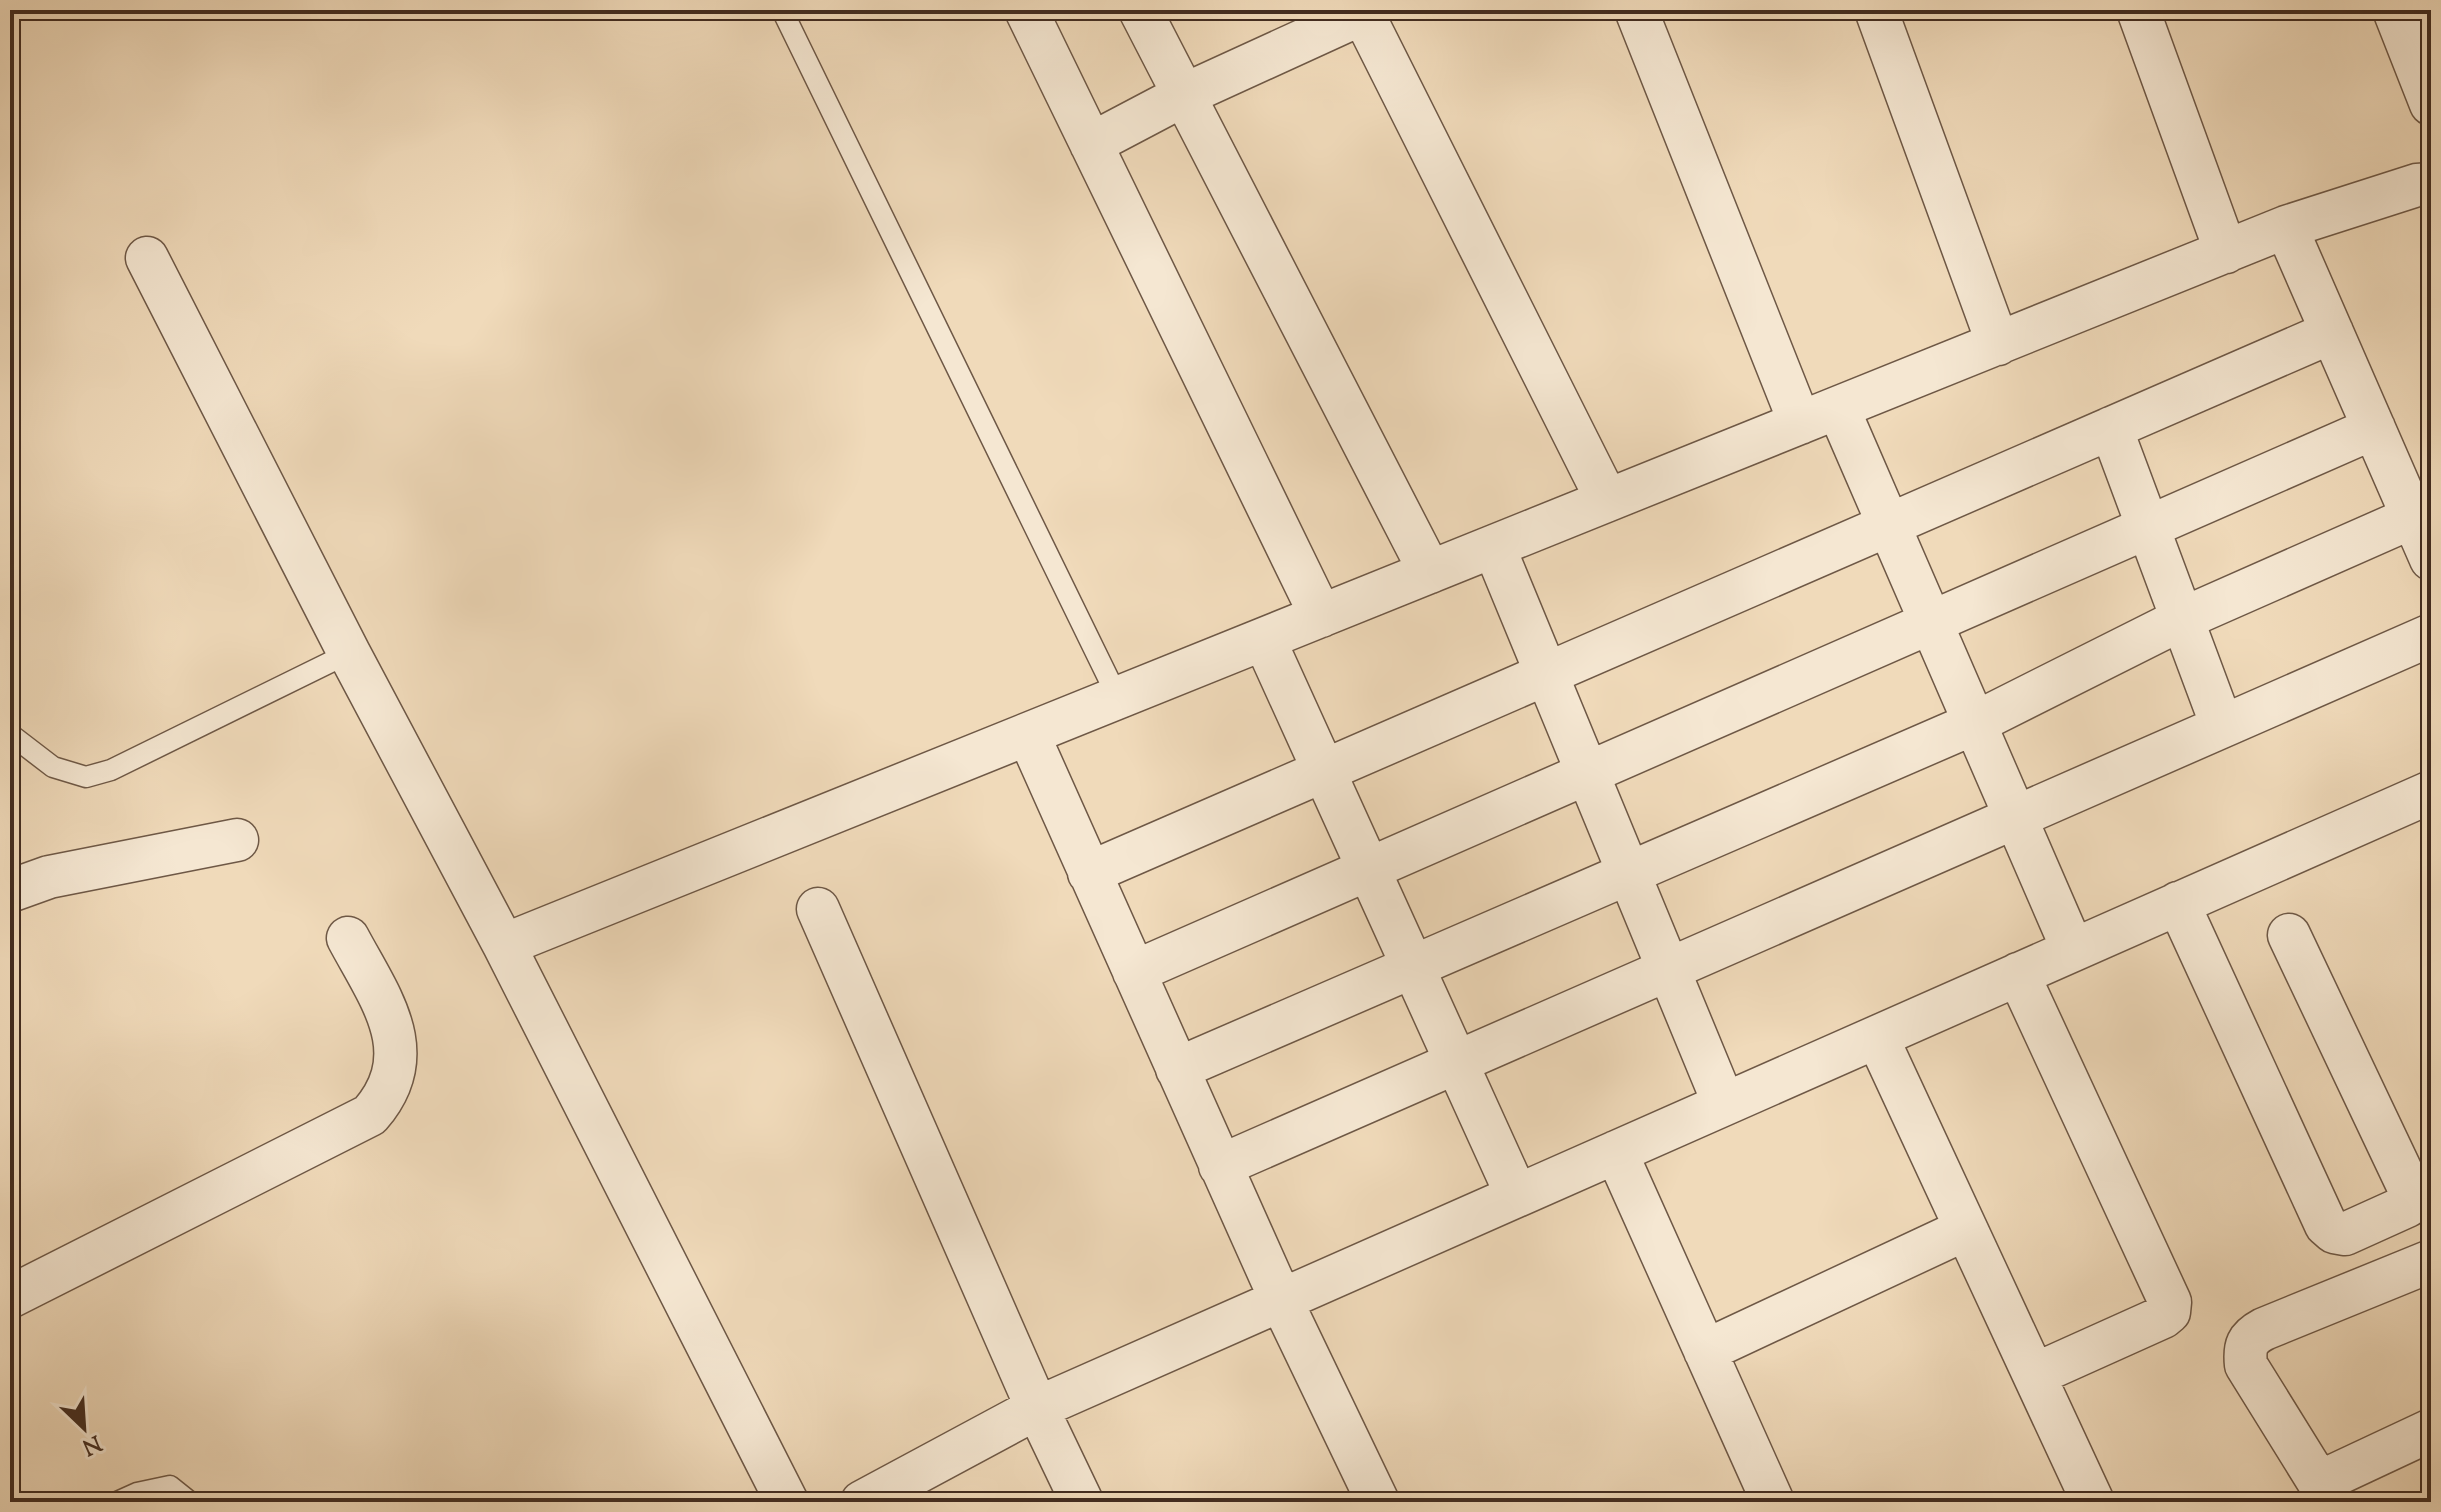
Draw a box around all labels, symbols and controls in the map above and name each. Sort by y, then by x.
north arrow [44,1388,124,1468]
text: N [76,1425,106,1462]

